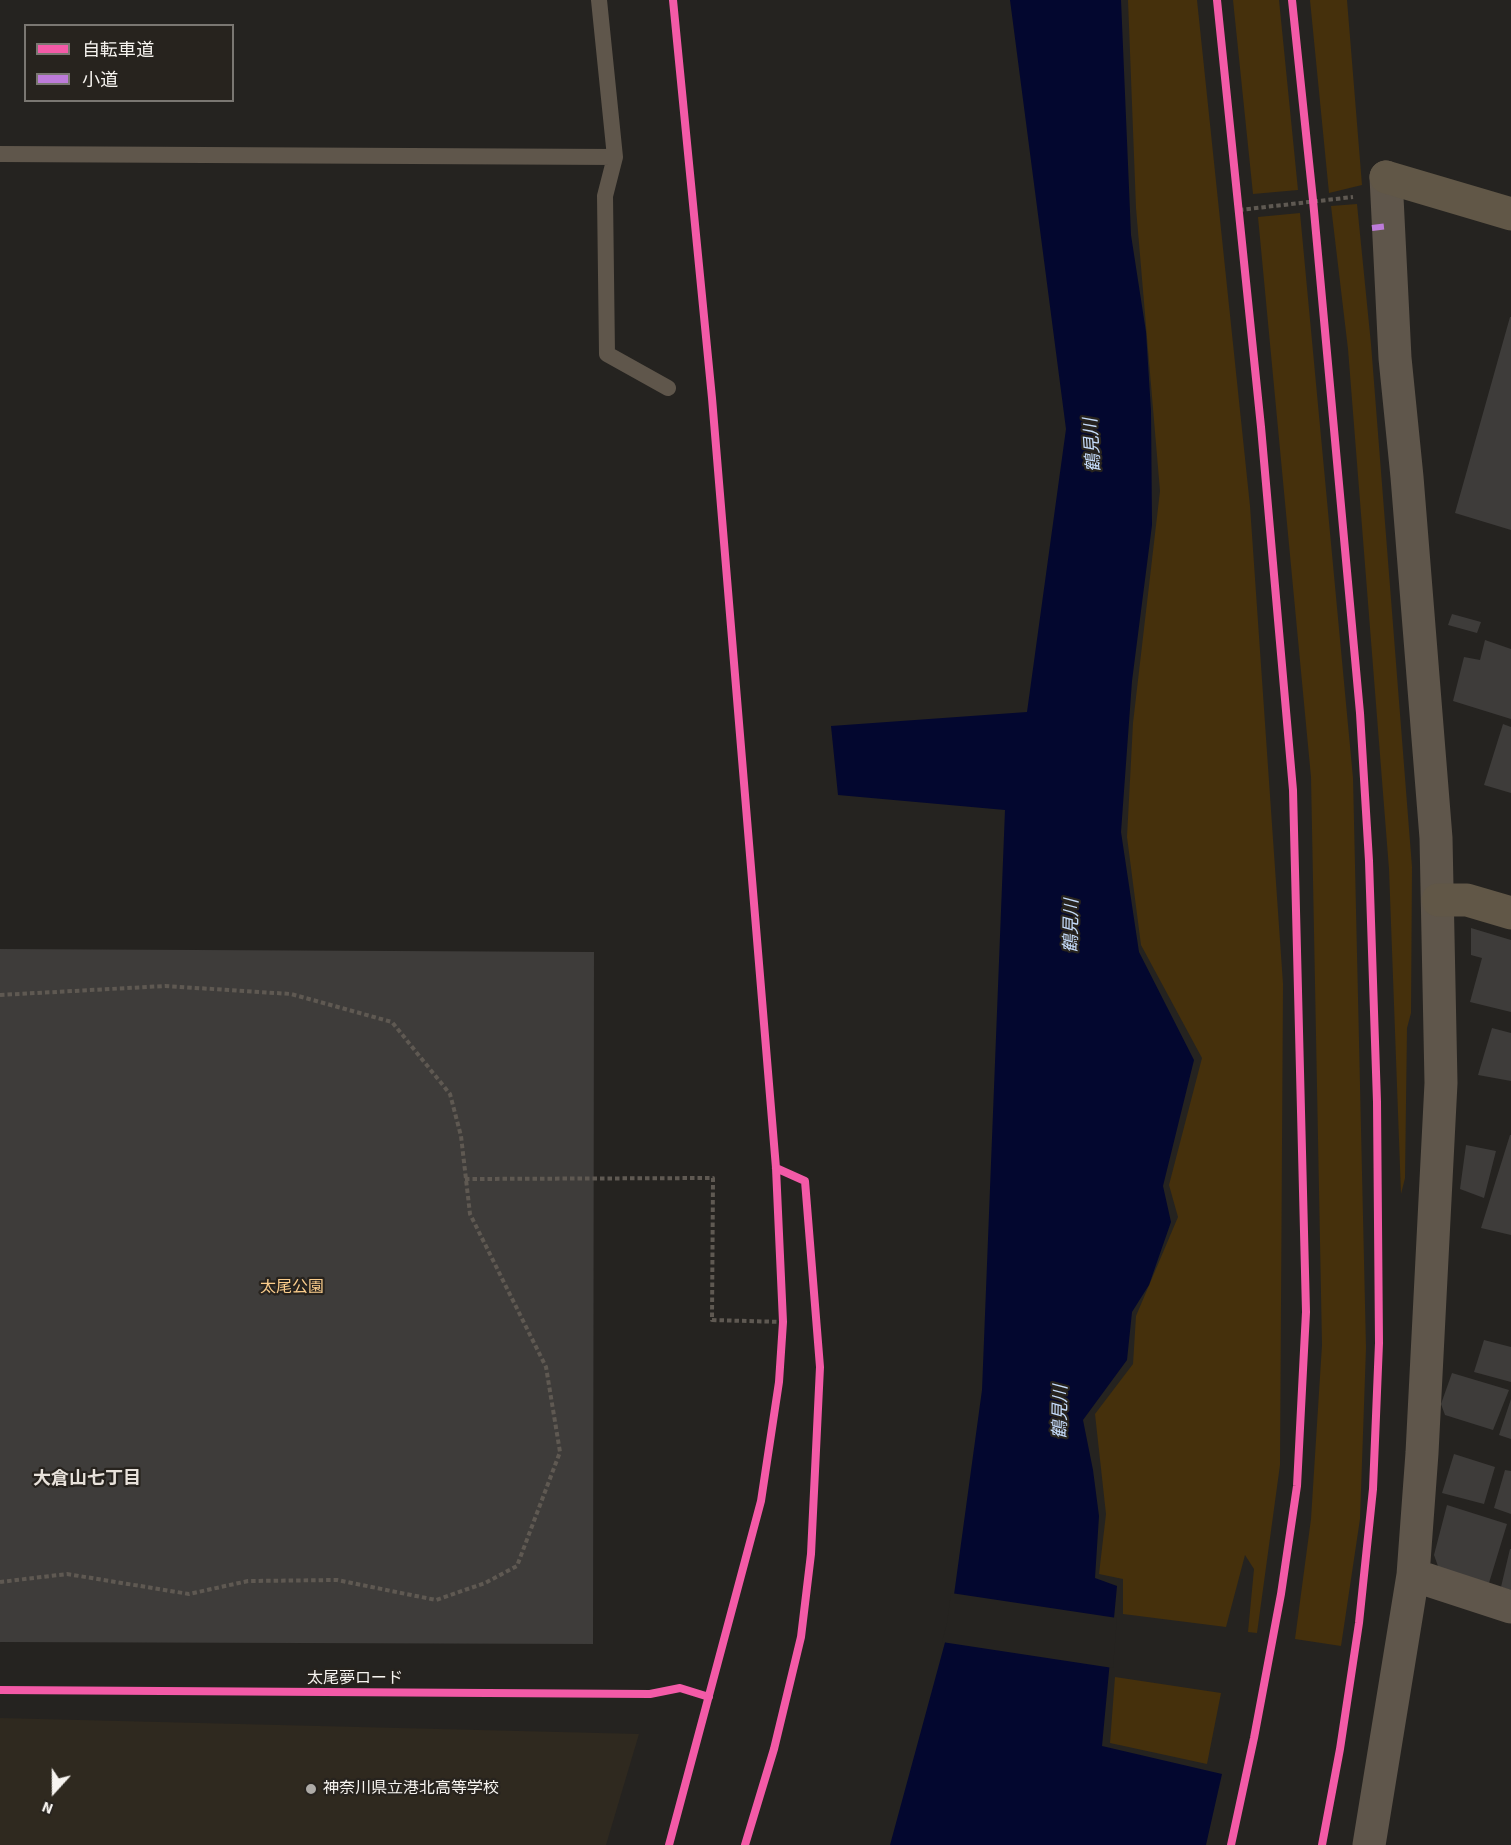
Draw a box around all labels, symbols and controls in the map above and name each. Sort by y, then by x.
legend [24,24,234,102]
text: 自転車道 [82,38,154,63]
text: 小道 [82,68,118,93]
water label: 鶴見川 [1081,417,1107,473]
water label: 鶴見川 [1062,899,1084,953]
park label: 太尾公園 [260,1278,324,1298]
water label: 鶴見川 [1051,1385,1073,1439]
district label: 大倉山七丁目 [33,1469,141,1491]
street label: 太尾夢ロード [307,1669,403,1689]
north arrow [24,1761,84,1821]
place label: 神奈川県立港北高等学校 [323,1779,499,1799]
marker: 神奈川県立港北高等学校 [304,1782,318,1796]
text: N [39,1796,56,1820]

